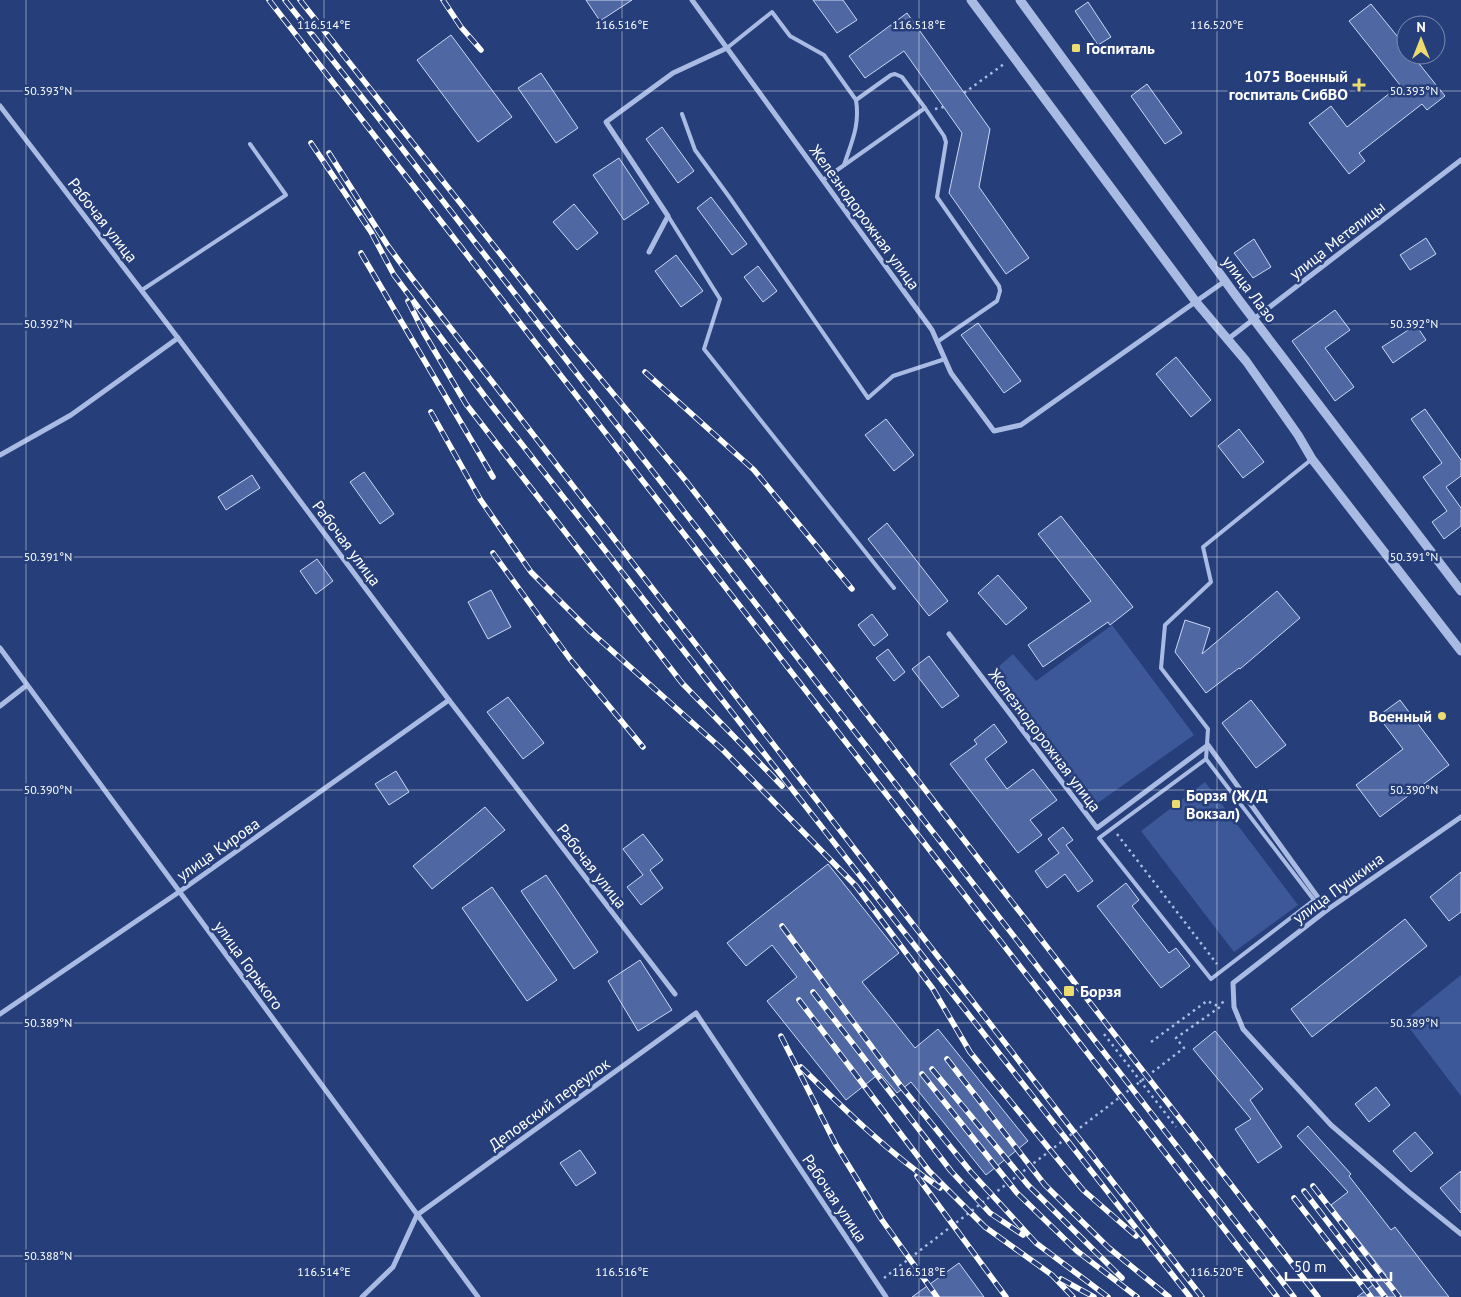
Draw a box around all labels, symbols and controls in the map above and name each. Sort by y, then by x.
north arrow [1396,15,1446,65]
text: 116.514°E [297,17,351,32]
text: 116.516°E [595,17,649,32]
text: 116.518°E [892,17,946,32]
text: 116.520°E [1190,17,1244,32]
text: N [1416,18,1426,36]
place label: Госпиталь [1086,38,1155,58]
marker: Госпиталь [1070,42,1082,54]
place label: 1075 Военный госпиталь СибВО [1229,66,1348,104]
marker: 1075 Военный госпиталь СибВО [1352,78,1366,92]
text: 50.393°N [24,83,72,98]
text: 50.393°N [1390,83,1438,98]
street label: Железнодорожная улица [805,140,924,293]
street label: Рабочая улица [64,174,142,266]
street label: улица Метелицы [1285,196,1389,284]
street label: улица Лазо [1218,252,1282,326]
text: 50.392°N [24,316,72,331]
text: 50.392°N [1390,316,1438,331]
street label: Рабочая улица [308,496,386,590]
text: 50.391°N [24,549,72,564]
text: 50.391°N [1390,549,1438,564]
street label: Железнодорожная улица [984,663,1106,816]
place label: Военный [1369,706,1432,726]
marker: Военный [1436,710,1448,722]
text: 50.390°N [24,782,72,797]
text: 50.390°N [1390,782,1438,797]
place label: Борзя (Ж/Д Вокзал) [1186,785,1268,823]
marker: Борзя (Ж/Д Вокзал) [1170,798,1182,810]
street label: улица Кирова [173,813,263,885]
street label: Рабочая улица [553,820,631,912]
street label: улица Пушкина [1289,848,1387,928]
street label: улица Горького [210,917,288,1013]
place label: Борзя [1080,981,1121,1001]
marker: Борзя [1062,984,1076,998]
text: 50.389°N [24,1015,72,1030]
text: 50.389°N [1390,1015,1438,1030]
street label: Деповский переулок [485,1053,614,1155]
street label: Рабочая улица [798,1150,872,1246]
text: 50.388°N [24,1248,72,1263]
scale bar [1286,1250,1391,1282]
text: 50 m [1294,1257,1327,1276]
text: 116.514°E [297,1264,351,1279]
text: 116.516°E [595,1264,649,1279]
text: 116.518°E [892,1264,946,1279]
text: 116.520°E [1190,1264,1244,1279]

